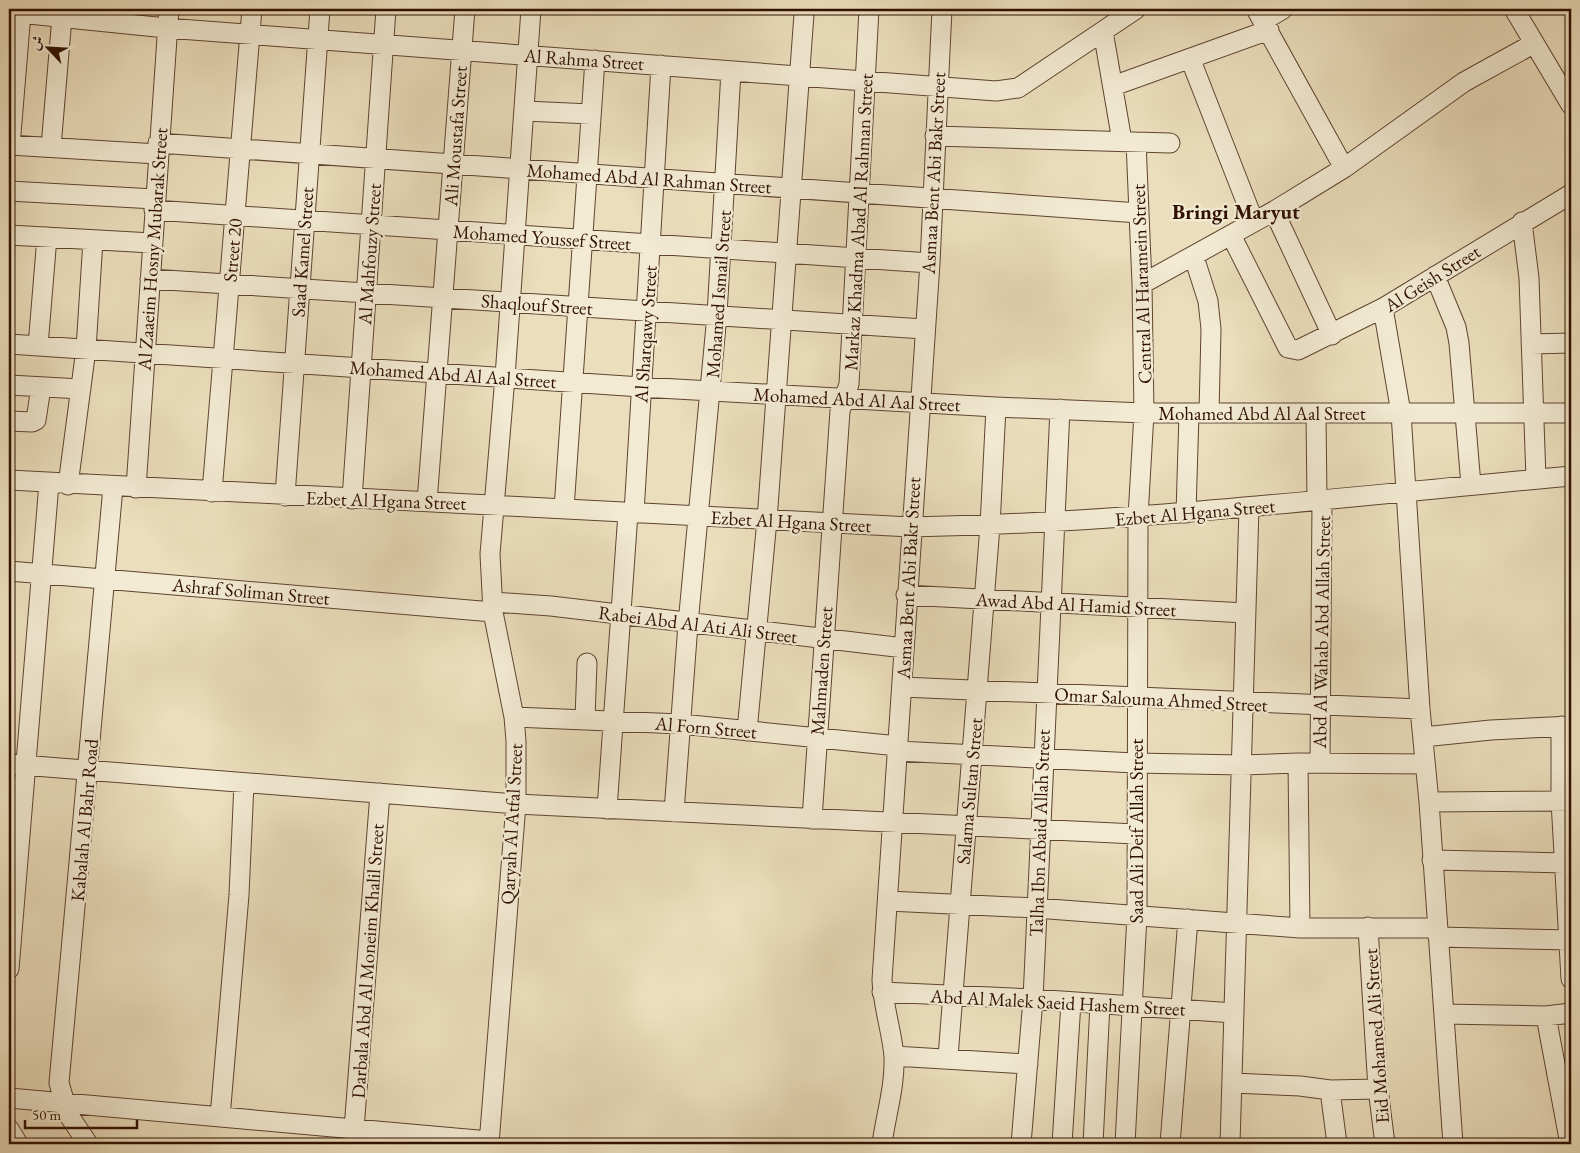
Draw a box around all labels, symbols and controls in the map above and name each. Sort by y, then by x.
north arrow [22,22,72,72]
text: ش [25,32,47,53]
street label: Al Rahma Street [522,43,645,76]
street label: Ali Moustafa Street [438,65,473,208]
street label: Asmaa Bent Abi Bakr Street [916,71,951,276]
street label: Markaz Khadma Abad Al Rahman Street [838,73,879,371]
street label: Al Zaaeim Hosny Mubarak Street [131,127,173,372]
street label: Mohamed Abd Al Rahman Street [526,157,772,200]
street label: Al Mahfouzy Street [352,182,387,327]
street label: Central Al Haramein Street [1126,184,1157,384]
street label: Saad Kamel Street [285,186,320,318]
district label: Bringi Maryut [1172,198,1300,225]
street label: Mohamed Ismail Street [700,209,737,379]
street label: Street 20 [217,217,248,283]
street label: Mohamed Youssef Street [452,219,632,256]
street label: Al Geish Street [1379,239,1485,318]
street label: Al Sharqawy Street [628,264,663,405]
street label: Shaqlouf Street [480,288,594,321]
street label: Mohamed Abd Al Aal Street [349,355,557,394]
street label: Mohamed Abd Al Aal Street [753,382,961,417]
street label: Mohamed Abd Al Aal Street [1158,401,1366,426]
street label: Asmaa Bent Abi Bakr Street [891,476,926,681]
street label: Ezbet Al Hgana Street [305,485,467,516]
street label: Ezbet Al Hgana Street [1114,493,1276,532]
street label: Ezbet Al Hgana Street [710,505,872,538]
street label: Abd Al Wahab Abd Allah Street [1307,515,1336,750]
street label: Ashraf Soliman Street [170,572,331,611]
street label: Awad Abd Al Hamid Street [974,587,1177,622]
street label: Rabei Abd Al Ati Ali Street [597,600,799,649]
street label: Mahmaden Street [805,606,838,736]
street label: Omar Salouma Ahmed Street [1054,681,1268,718]
street label: Al Forn Street [653,711,758,744]
street label: Salama Sultan Street [951,717,988,865]
street label: Talha Ibn Abaid Allah Street [1023,729,1056,937]
street label: Kabalah Al Bahr Road [65,737,104,902]
street label: Saad Ali Deif Allah Street [1124,738,1149,924]
street label: Qaryah Al Atfal Street [495,743,528,905]
street label: Darbala Abd Al Moneim Khalil Street [345,823,390,1099]
street label: Eid Mohamed Ali Street [1358,948,1395,1124]
street label: Abd Al Malek Saeid Hashem Street [929,983,1186,1022]
scale bar [25,1098,138,1130]
text: 50 m [32,1105,61,1124]

